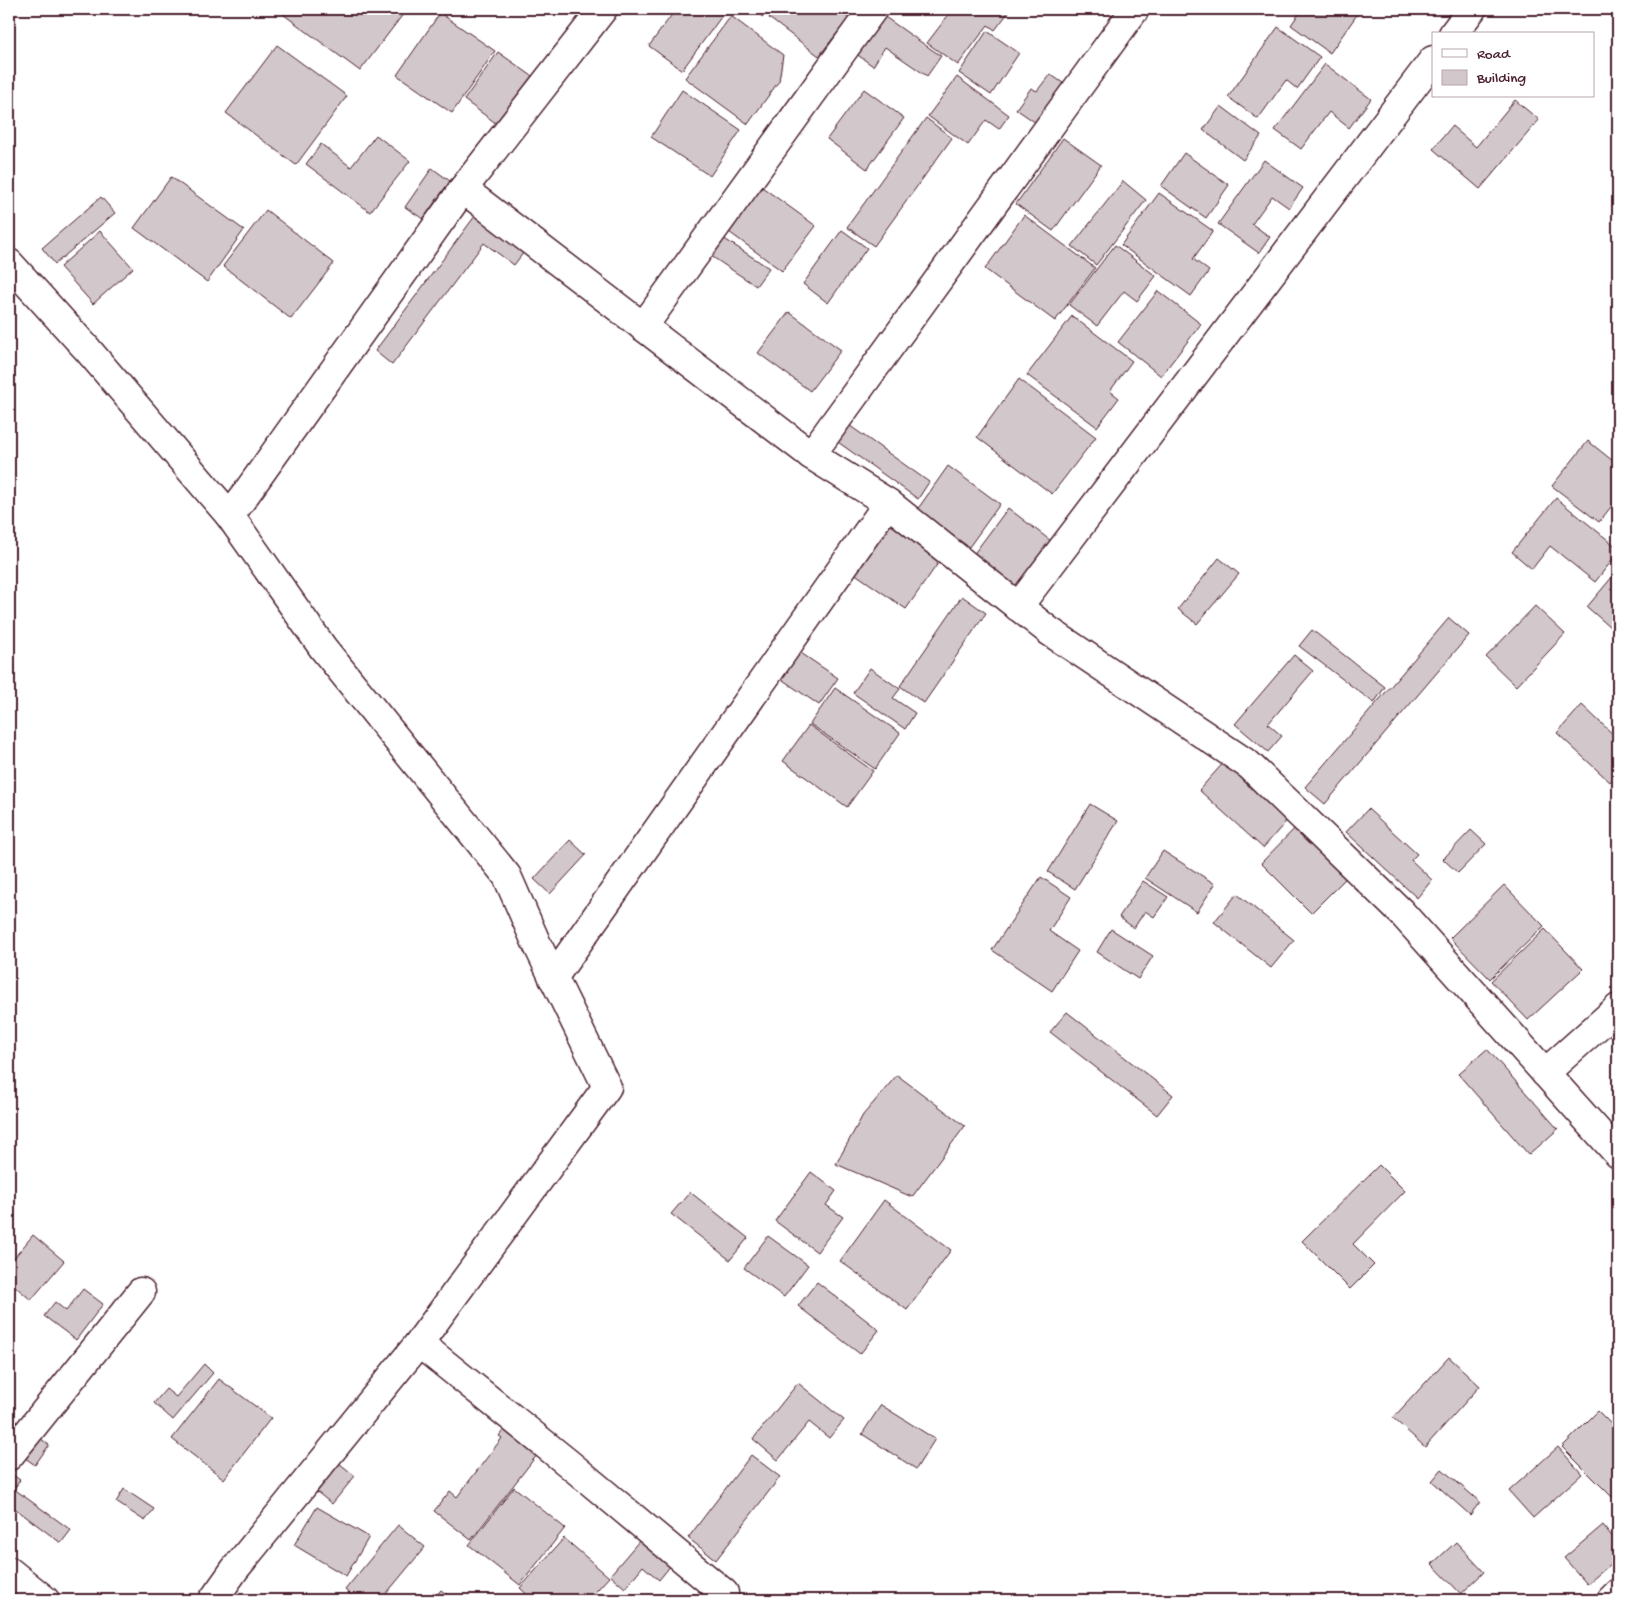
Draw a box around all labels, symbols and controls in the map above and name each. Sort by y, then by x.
legend [1432,32,1594,98]
text: Road [1477,46,1511,64]
text: Building [1476,70,1526,88]

